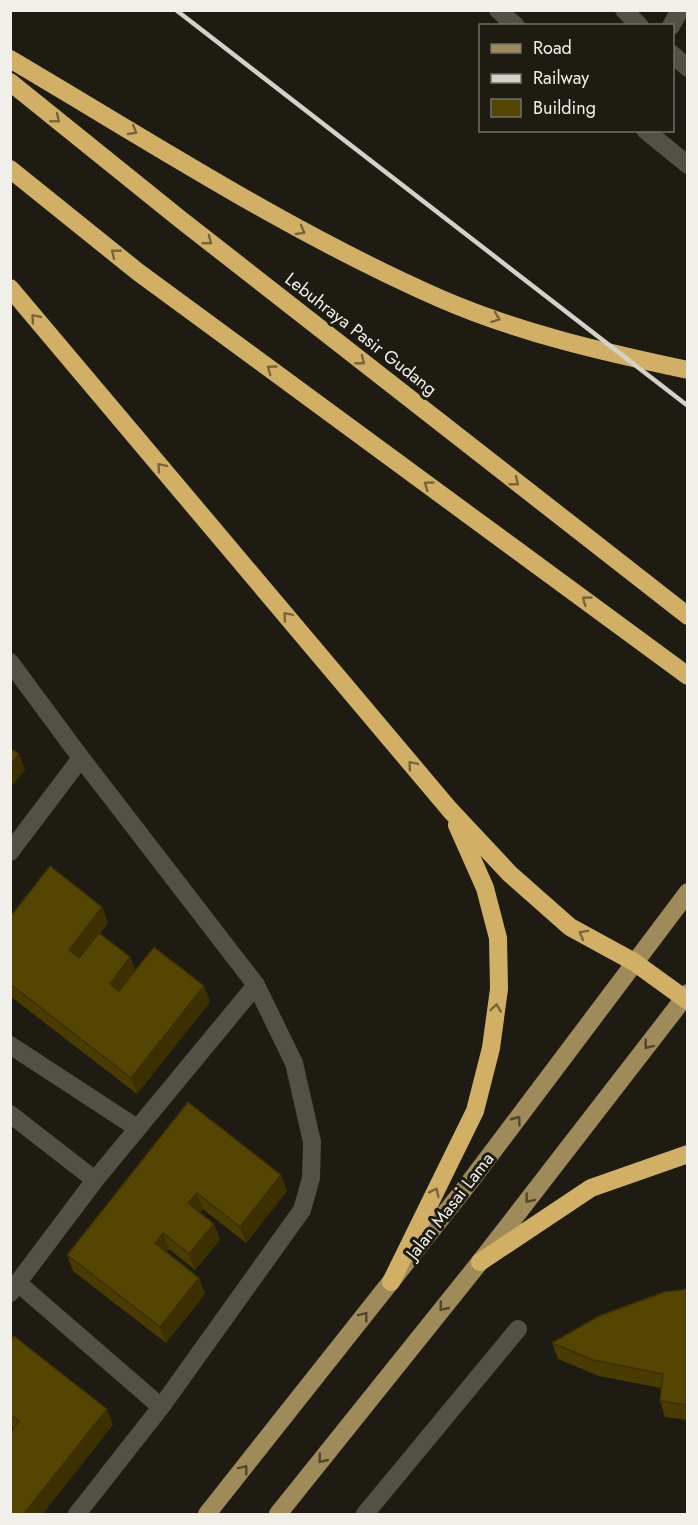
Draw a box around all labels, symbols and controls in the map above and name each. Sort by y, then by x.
legend [479,24,674,132]
text: Road [533,35,572,61]
text: Railway [533,65,589,91]
text: Building [533,95,596,121]
one-way arrow [49,112,60,123]
one-way arrow [127,124,137,136]
one-way arrow [295,224,305,235]
one-way arrow [201,234,212,245]
one-way arrow [110,250,121,261]
street label: Lebuhraya Pasir Gudang [279,266,443,402]
one-way arrow [490,311,501,324]
one-way arrow [31,314,42,325]
one-way arrow [355,354,366,365]
one-way arrow [267,366,278,377]
one-way arrow [157,463,168,474]
one-way arrow [508,474,519,485]
one-way arrow [424,481,435,492]
one-way arrow [581,596,592,607]
one-way arrow [283,612,294,623]
one-way arrow [409,761,420,772]
one-way arrow [579,930,589,941]
one-way arrow [490,1004,502,1013]
one-way arrow [644,1038,655,1049]
one-way arrow [509,1115,520,1126]
street label: Jalan Masai Lama [399,1147,500,1267]
one-way arrow [428,1187,439,1198]
one-way arrow [525,1193,536,1204]
one-way arrow [440,1300,451,1311]
one-way arrow [357,1311,368,1322]
one-way arrow [318,1453,329,1464]
one-way arrow [236,1464,247,1475]

